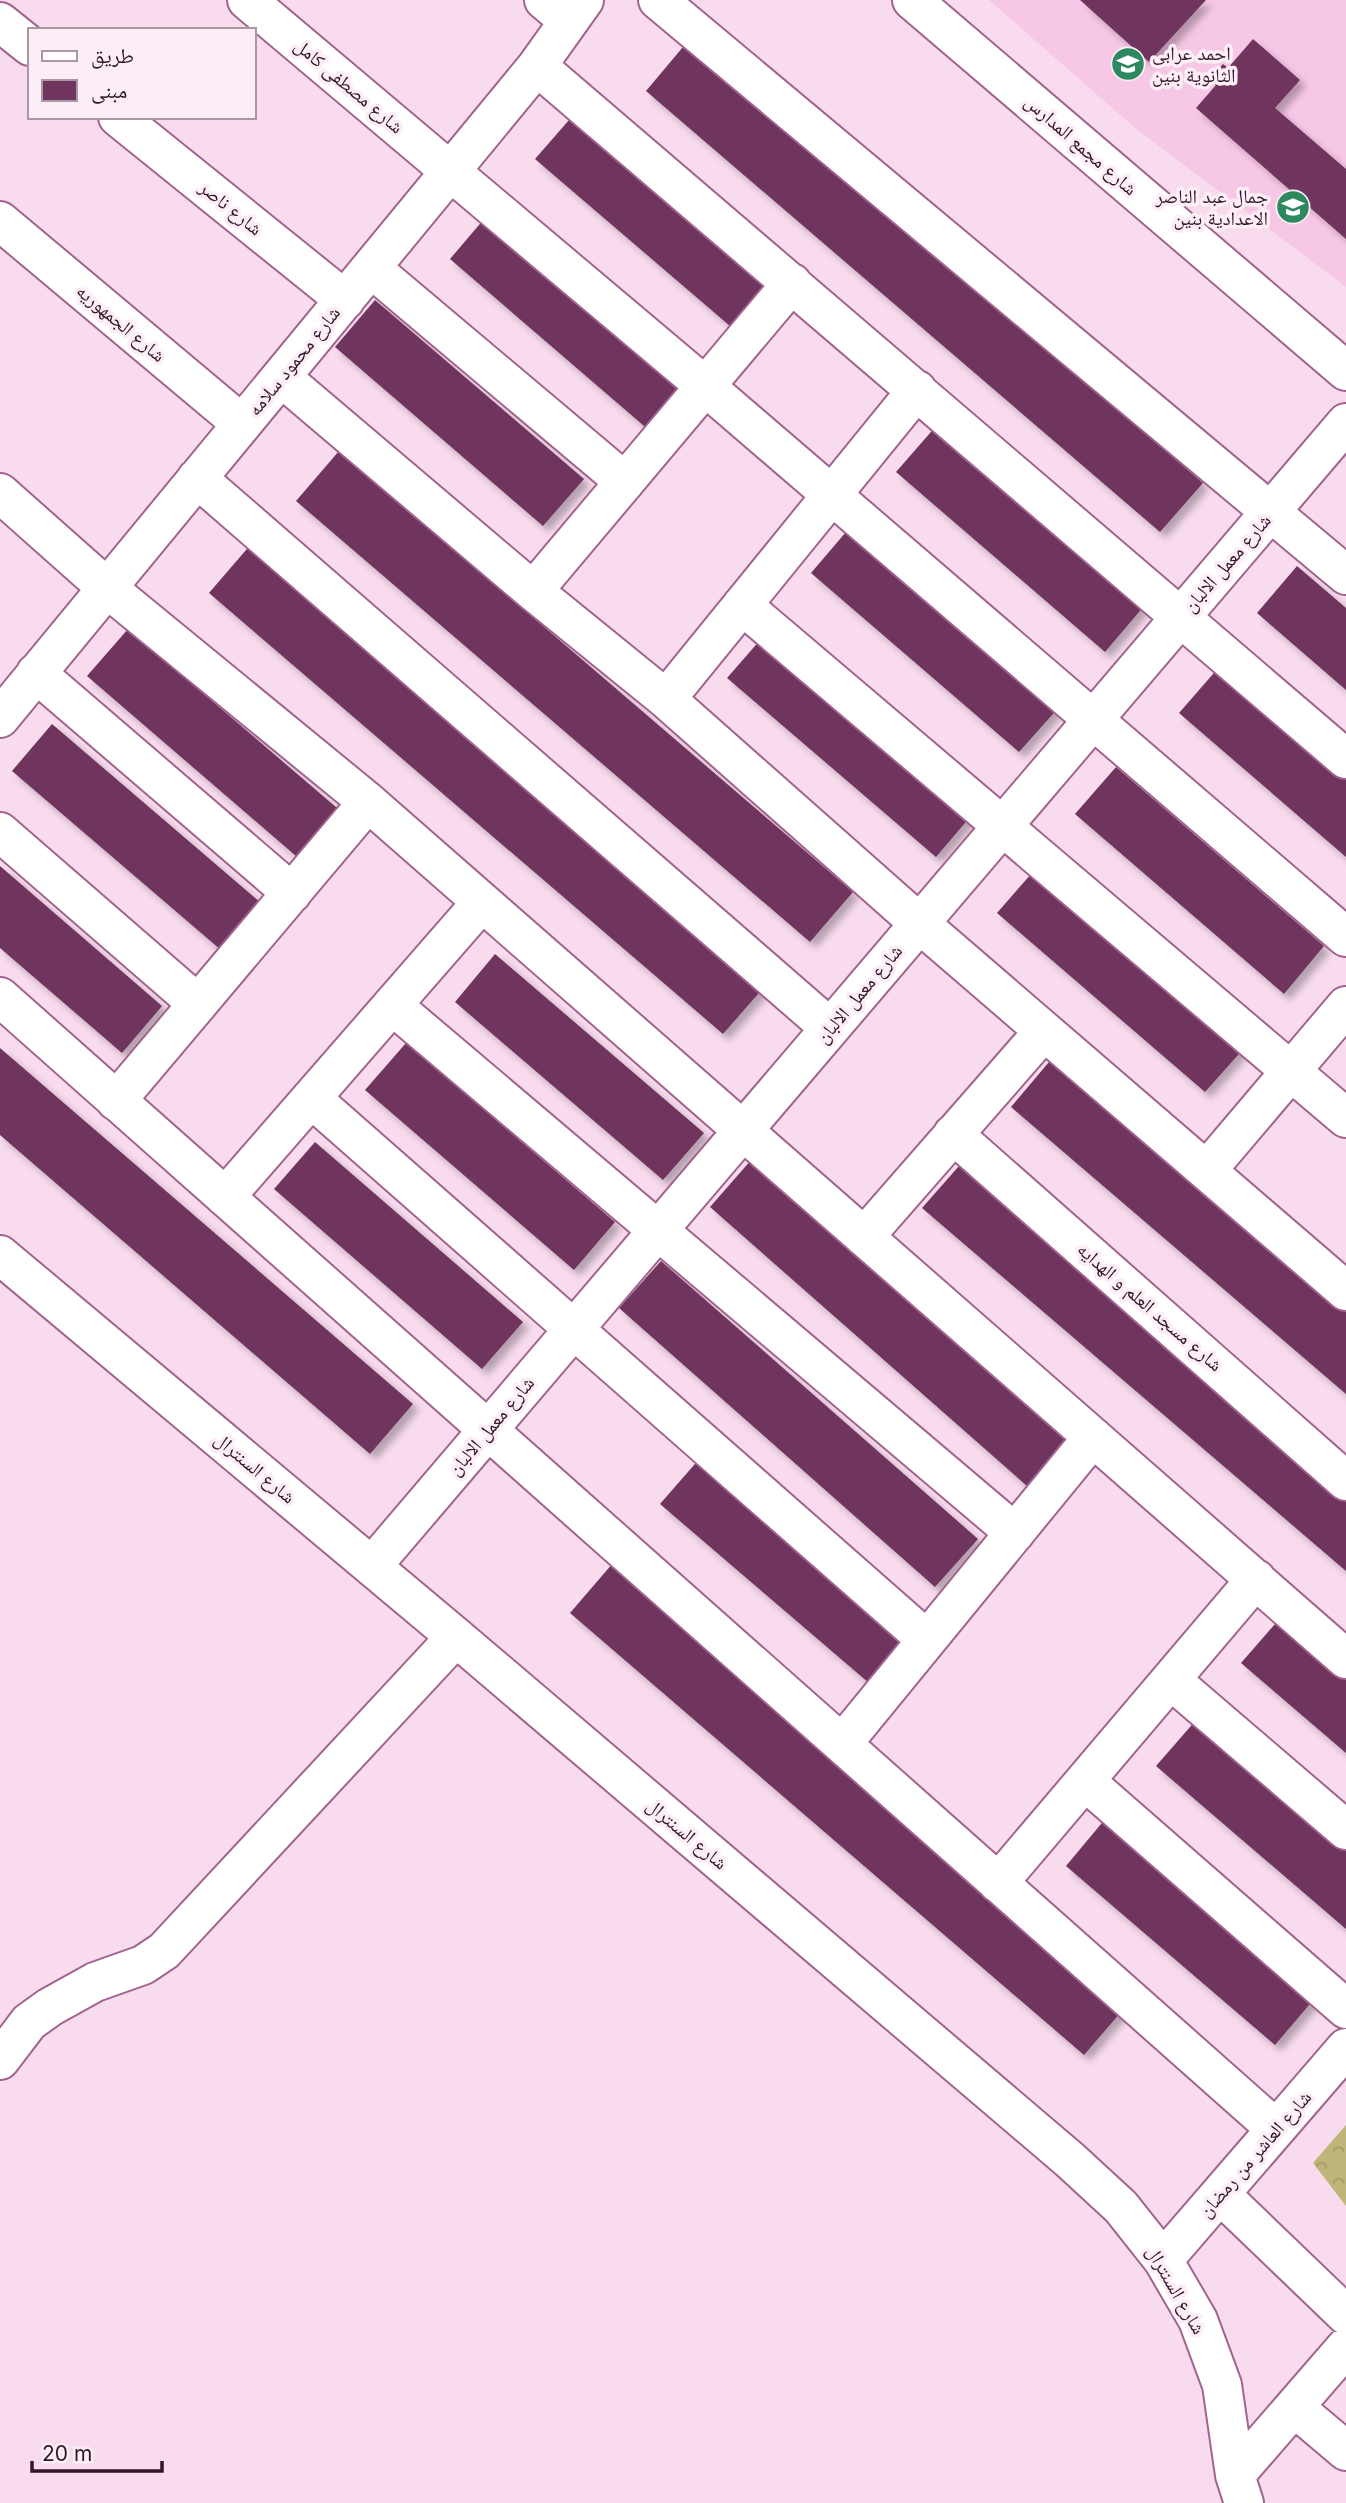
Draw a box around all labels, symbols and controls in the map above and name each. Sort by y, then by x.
legend [28,28,256,119]
street label: شارع مصطفى كامل [290,34,408,138]
place label: احمد عرابى الثانوية بنين [1152,42,1236,87]
text: طريق [91,43,134,69]
school or university icon: احمد عرابى الثانوية بنين [1109,45,1147,83]
text: مبنى [91,78,127,104]
street label: شارع مجمع المدارس [1019,90,1142,201]
street label: شارع ناصر [194,175,267,240]
place label: جمال عبد الناصر الاعدادية بنين [1155,185,1268,230]
school or university icon: جمال عبد الناصر الاعدادية بنين [1274,188,1312,226]
street label: شارع الجمهوريه [72,279,170,367]
street label: شارع محمود سلامه [243,302,345,420]
street label: شارع معمل الالبان [1178,509,1276,617]
street label: شارع معمل الالبان [811,940,907,1048]
street label: شارع مسجد العلم و الهدايه [1072,1238,1227,1377]
street label: شارع معمل الالبان [443,1372,539,1480]
street label: شارع السنترال [210,1428,300,1508]
street label: شارع السنترال [642,1794,732,1874]
street label: شارع العاشر من رمضان [1194,2086,1316,2222]
street label: شارع السنترال [1141,2242,1211,2338]
scale bar [32,2430,161,2474]
text: 20 m [42,2441,92,2466]

